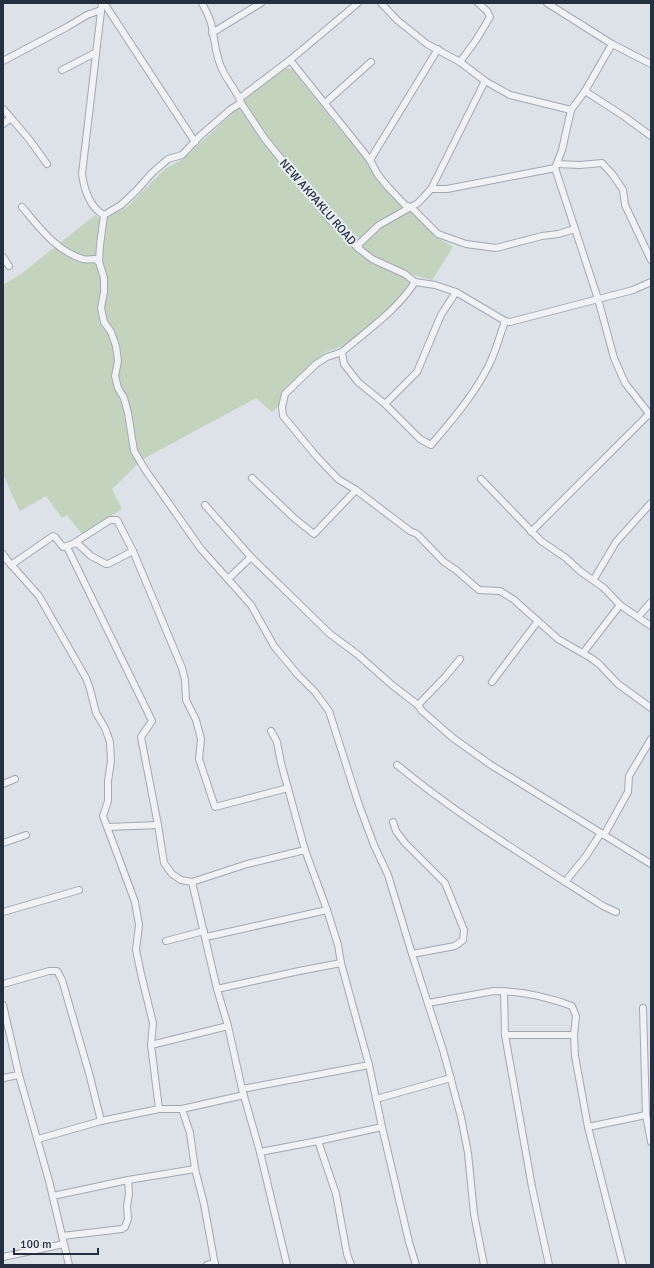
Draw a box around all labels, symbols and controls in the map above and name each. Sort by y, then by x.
street label: NEW AKPAKLU ROAD [276,156,359,249]
scale bar [14,1230,98,1256]
text: 100 m [20,1237,52,1252]

